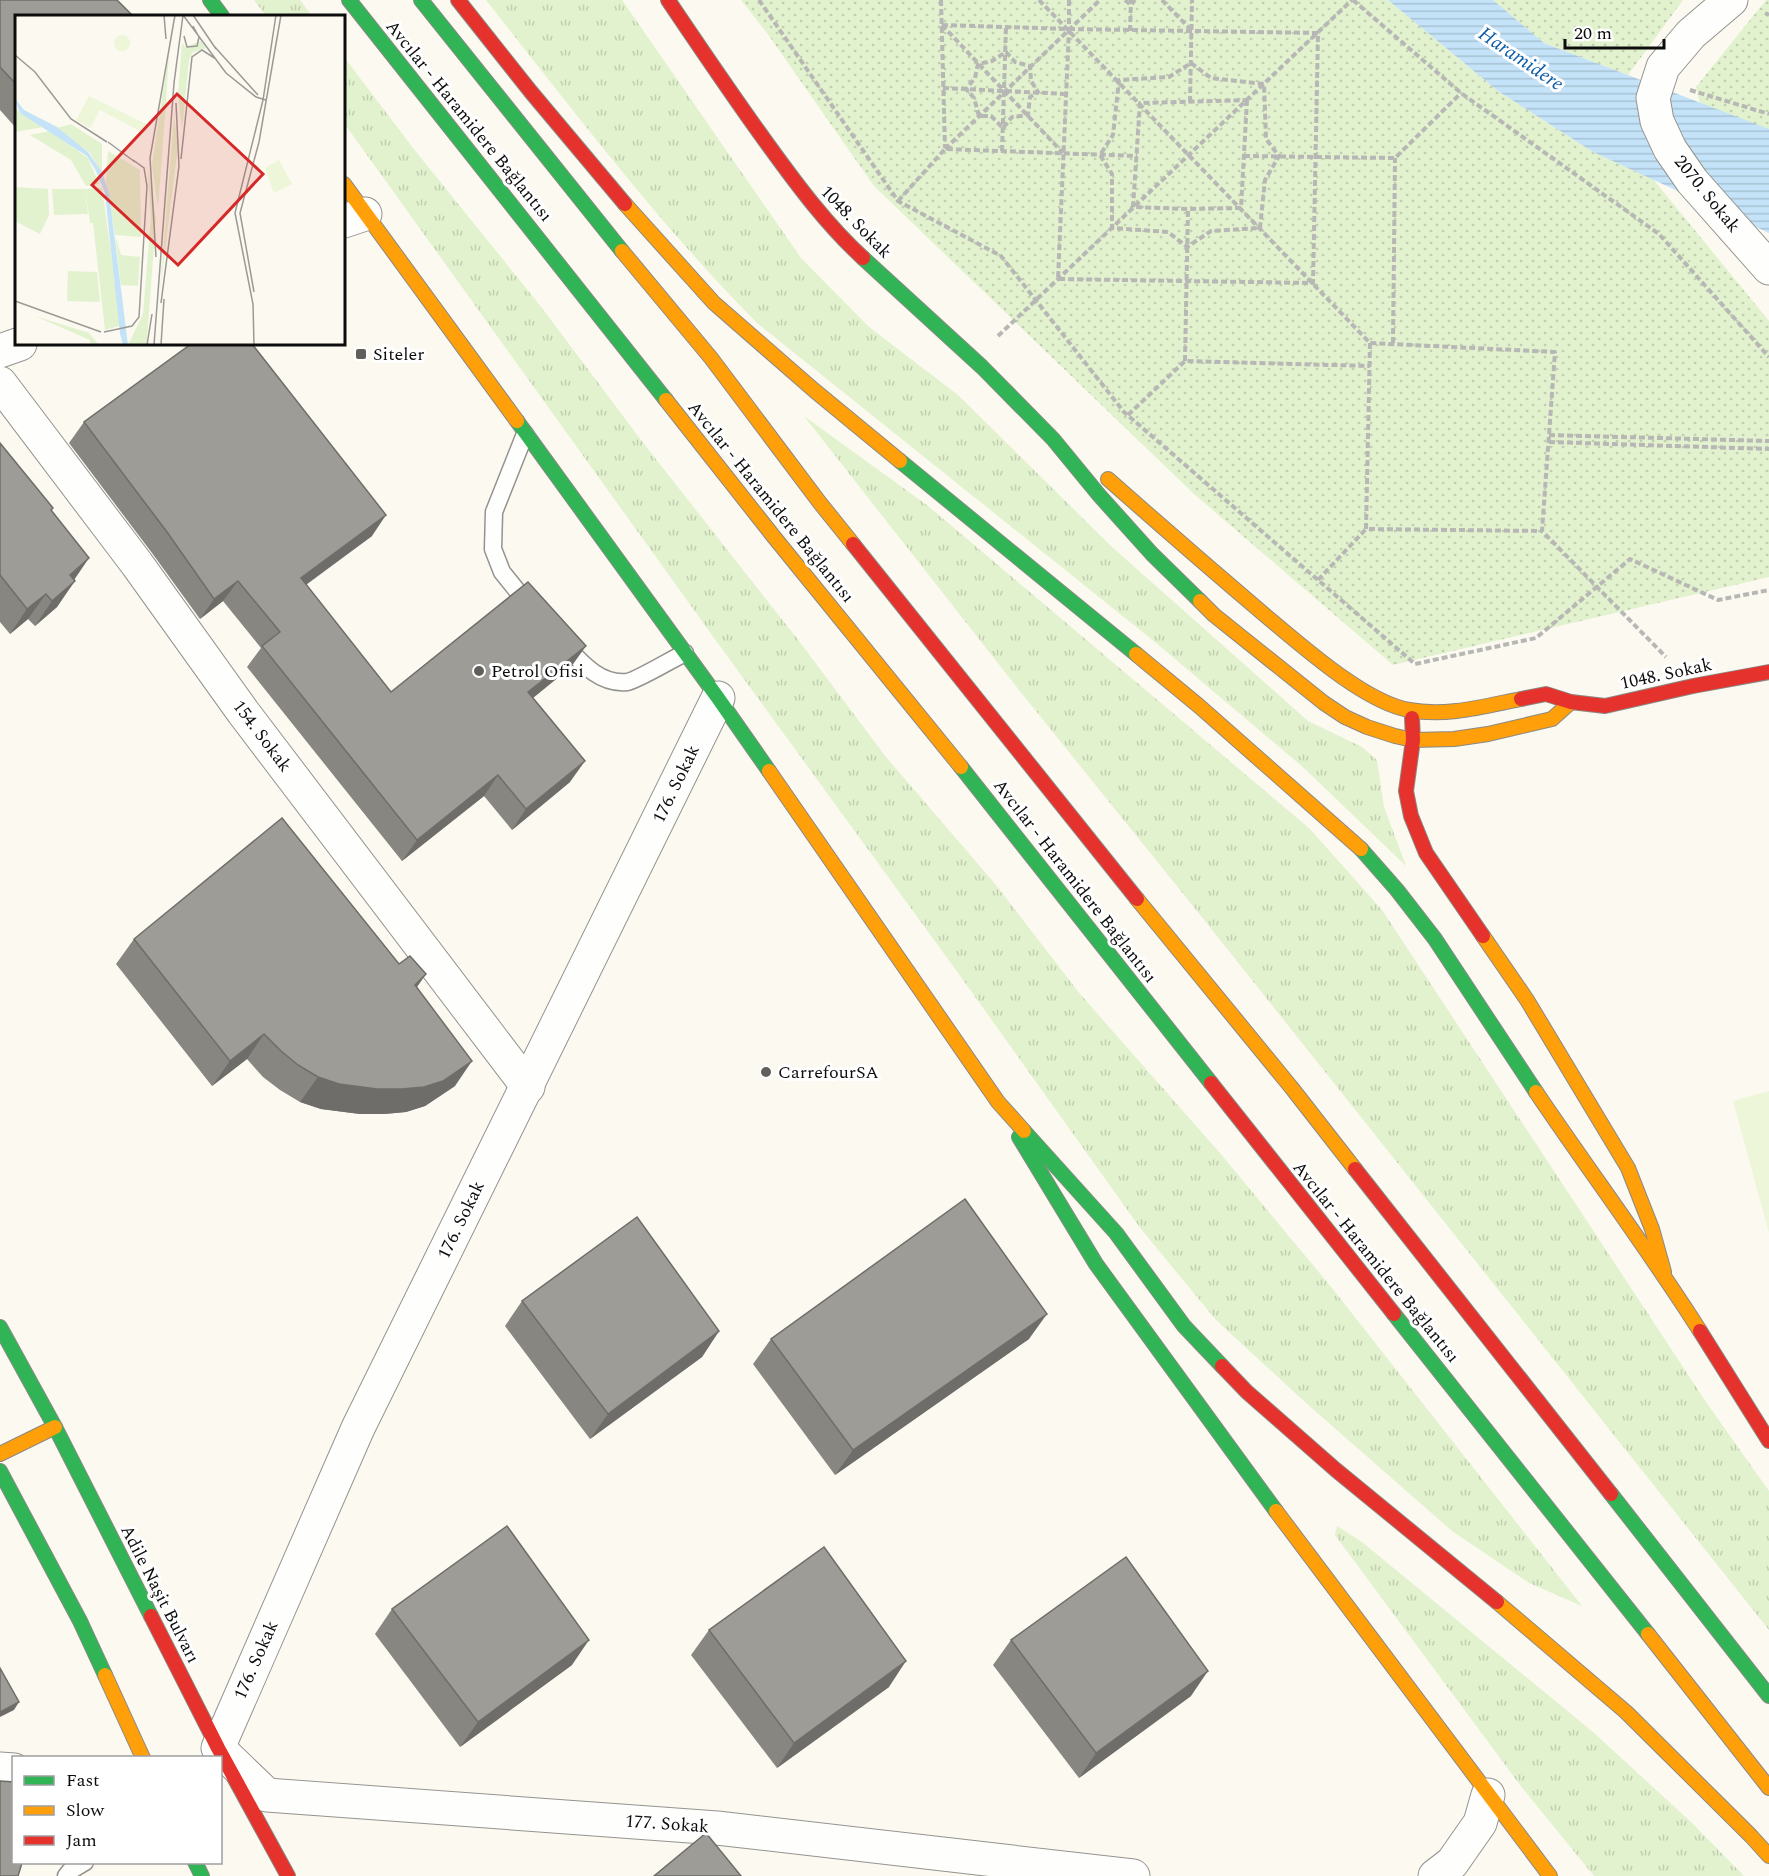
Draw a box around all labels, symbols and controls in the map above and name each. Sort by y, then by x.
scale bar [1565,12,1664,50]
street label: Avcılar - Haramidere Bağlantısı [379,14,559,228]
inset map [15,15,345,345]
water label: Haramidere [1472,19,1570,99]
text: 20 m [1574,20,1612,47]
street label: 2070. Sokak [1667,149,1747,239]
street label: 1048. Sokak [814,179,898,265]
place label: Siteler [373,341,424,368]
marker: Siteler [354,347,368,361]
street label: Avcılar - Haramidere Bağlantısı [681,395,861,609]
street label: 1048. Sokak [1618,651,1714,697]
place label: Petrol Ofisi [491,658,584,685]
marker: Petrol Ofisi [472,664,486,678]
street label: 154. Sokak [226,694,298,778]
street label: 176. Sokak [645,740,707,828]
street label: Avcılar - Haramidere Bağlantısı [987,773,1163,989]
place label: CarrefourSA [778,1059,879,1086]
marker: CarrefourSA [759,1065,773,1079]
street label: Avcılar - Haramidere Bağlantısı [1286,1155,1466,1369]
street label: 176. Sokak [430,1176,492,1264]
street label: Adile Naşit Bulvarı [113,1520,207,1668]
street label: 176. Sokak [227,1616,285,1704]
legend [12,1756,222,1864]
text: Fast [66,1767,99,1794]
text: Slow [66,1797,105,1824]
street label: 177. Sokak [624,1808,710,1840]
text: Jam [66,1827,97,1854]

